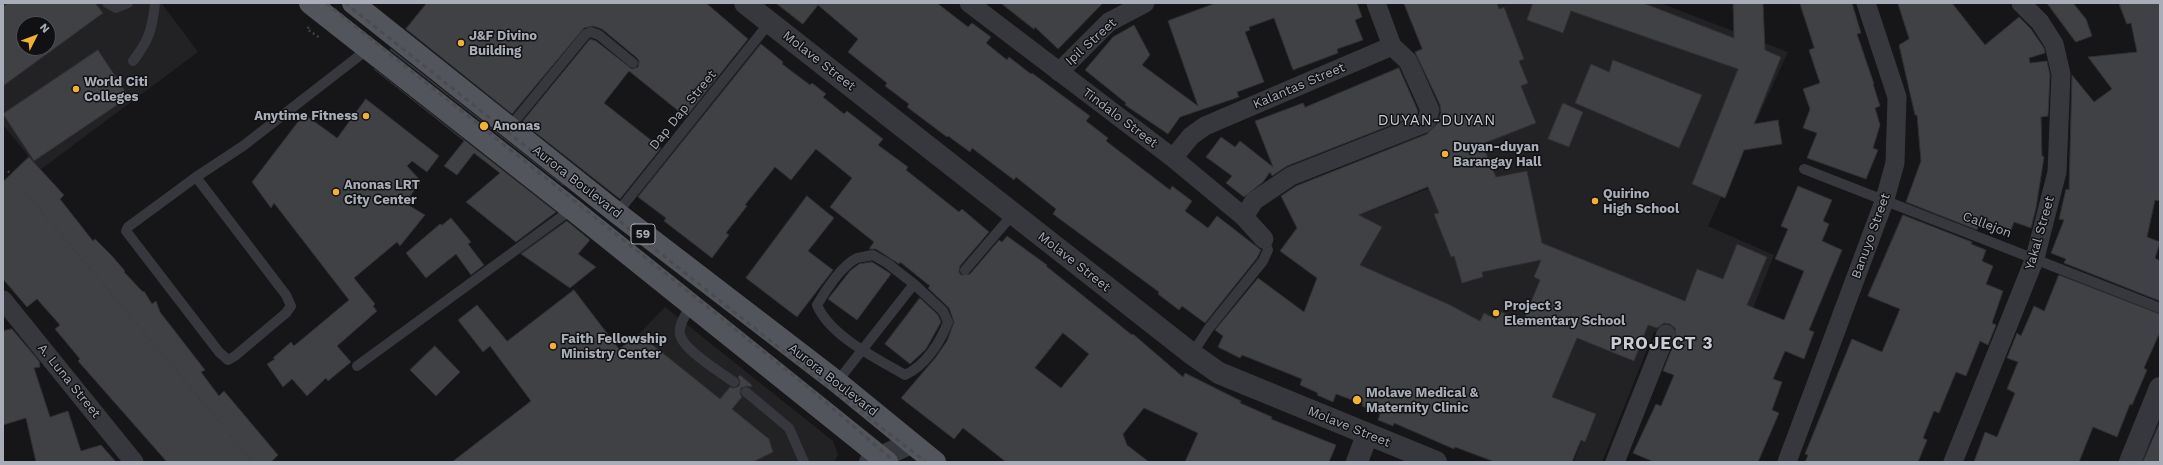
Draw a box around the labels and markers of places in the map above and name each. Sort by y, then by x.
place label: J&F Divino Building [469,28,537,59]
marker: J&F Divino Building [456,38,466,48]
place label: World Citi Colleges [84,74,148,105]
marker: World Citi Colleges [71,84,81,94]
place label: Anytime Fitness [254,108,358,124]
marker: Anytime Fitness [361,111,371,121]
place label: Anonas [493,118,540,134]
marker: Anonas [478,120,490,132]
place label: Duyan-duyan Barangay Hall [1453,139,1542,170]
marker: Duyan-duyan Barangay Hall [1440,149,1450,159]
place label: Anonas LRT City Center [344,177,420,208]
place label: Quirino High School [1603,186,1679,217]
marker: Anonas LRT City Center [331,187,341,197]
marker: Quirino High School [1590,196,1600,206]
place label: Project 3 Elementary School [1504,298,1625,329]
marker: Project 3 Elementary School [1491,308,1501,318]
place label: Faith Fellowship Ministry Center [561,331,667,362]
marker: Faith Fellowship Ministry Center [548,341,558,351]
place label: Molave Medical & Maternity Clinic [1366,385,1478,416]
marker: Molave Medical & Maternity Clinic [1351,394,1363,406]

